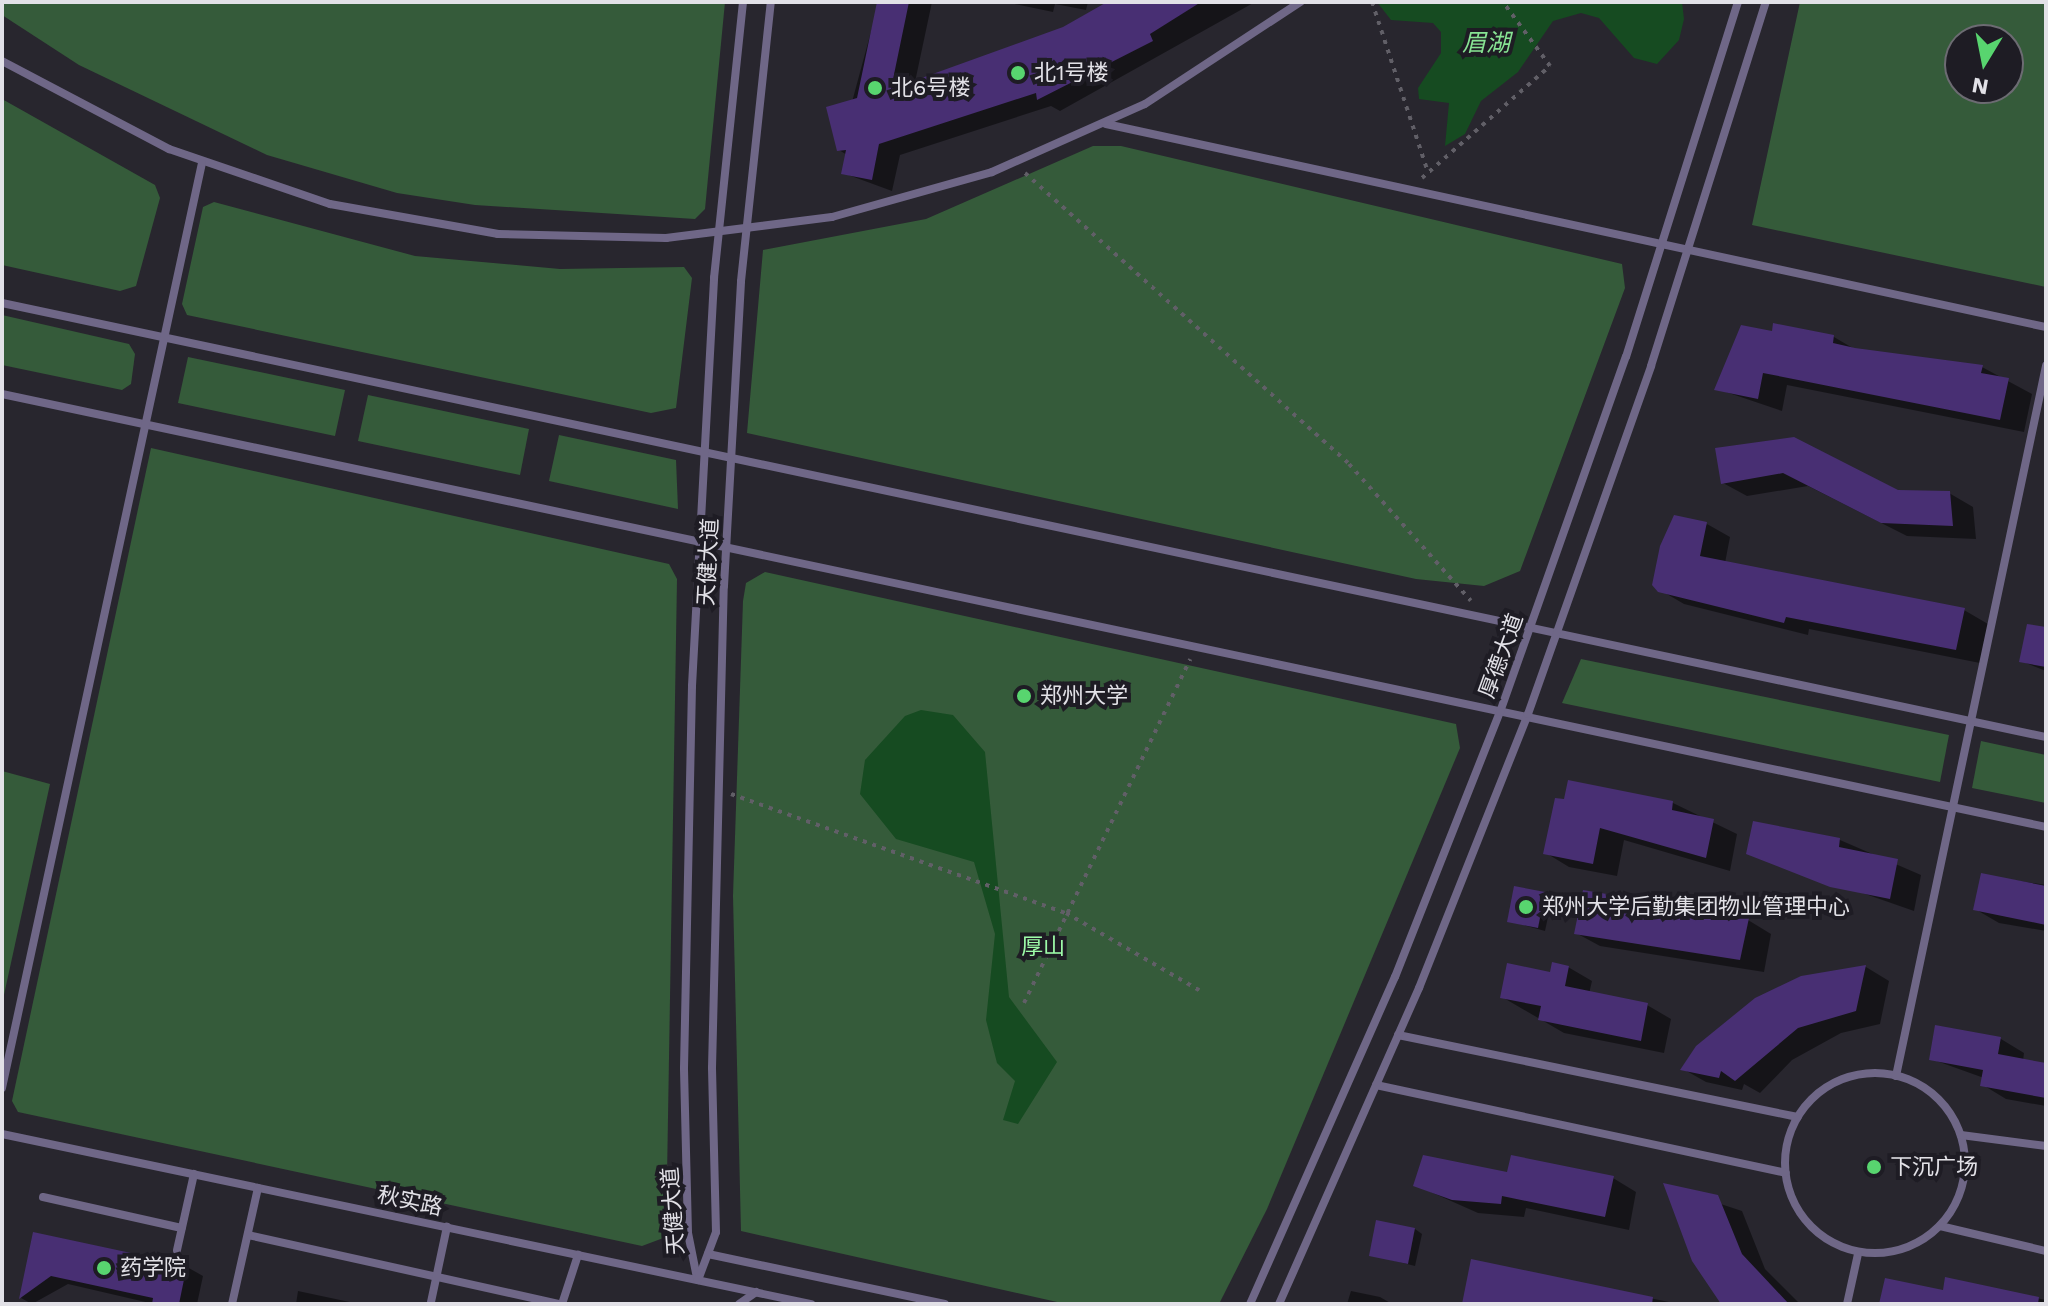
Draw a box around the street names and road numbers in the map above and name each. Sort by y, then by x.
street label: 天健大道 [693,517,723,607]
street label: 厚德大道 [1474,610,1528,702]
street label: 天健大道 [657,1166,689,1256]
street label: 秋实路 [375,1181,445,1221]

